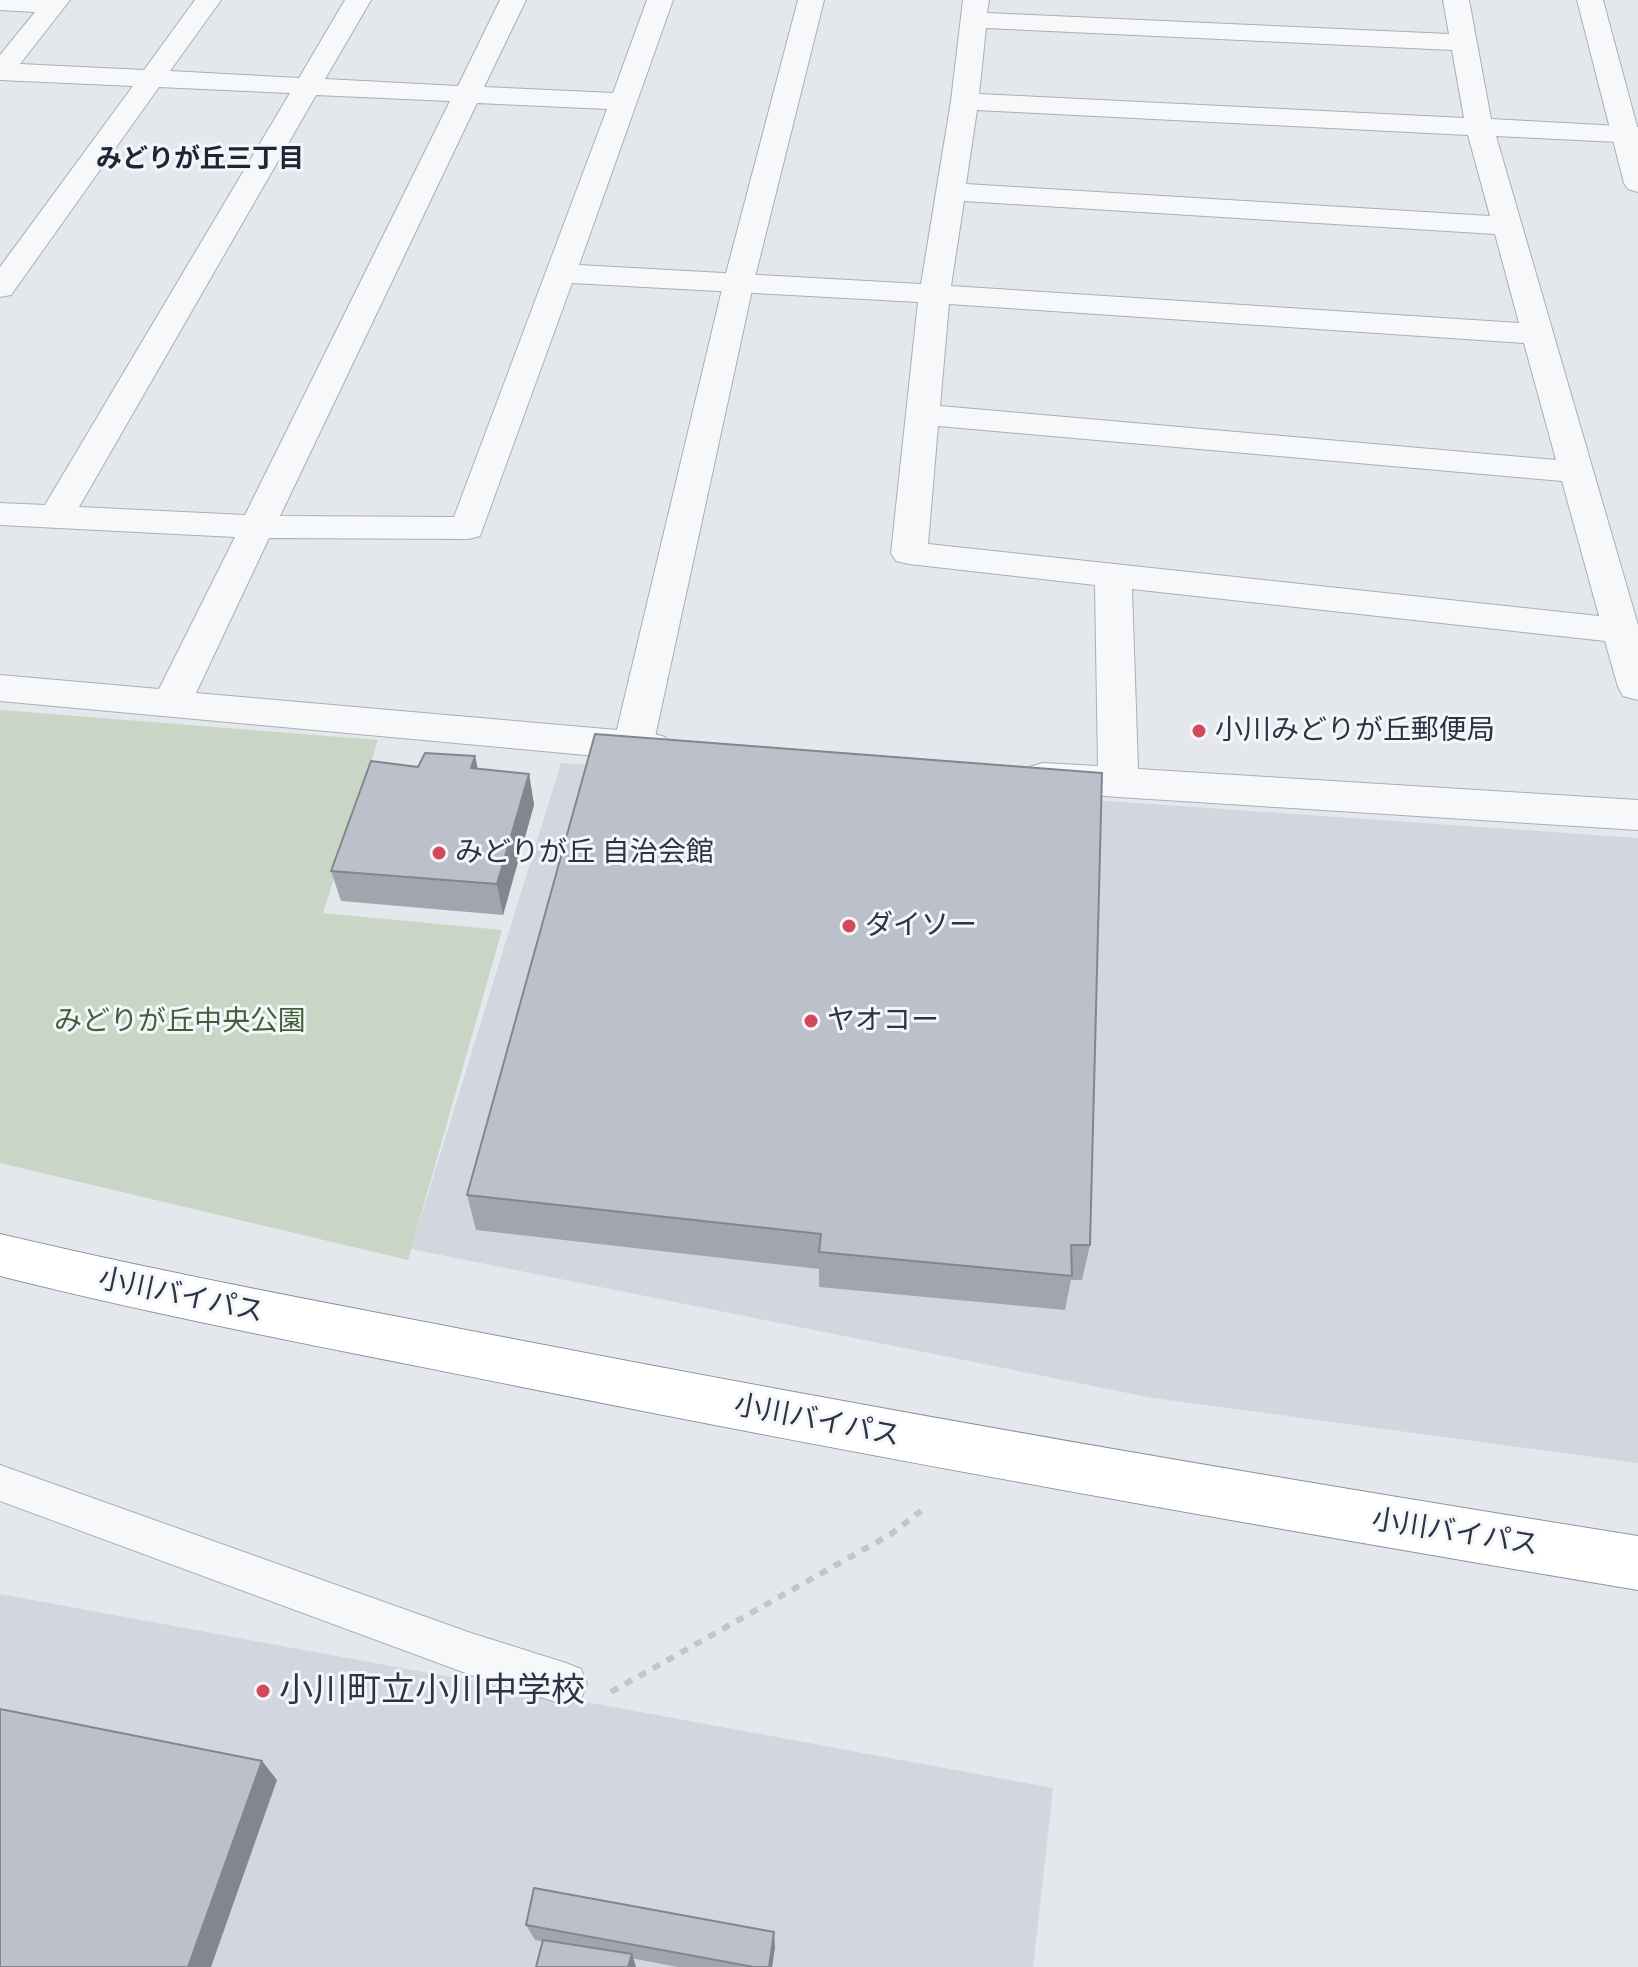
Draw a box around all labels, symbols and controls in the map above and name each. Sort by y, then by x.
district label: みどりが丘三丁目 [96,143,304,175]
place label: 小川みどりが丘郵便局 [1215,714,1495,748]
marker: 小川みどりが丘郵便局 [1190,722,1208,740]
place label: みどりが丘 自治会館 [455,836,714,870]
marker: みどりが丘 自治会館 [430,844,448,862]
place label: ダイソー [865,909,977,943]
marker: ダイソー [840,917,858,935]
place label: ヤオコー [827,1004,939,1038]
park label: みどりが丘中央公園 [54,1005,306,1039]
marker: ヤオコー [802,1012,820,1030]
street label: 小川バイパス [95,1262,267,1330]
street label: 小川バイパス [731,1388,903,1454]
street label: 小川バイパス [1369,1503,1541,1563]
place label: 小川町立小川中学校 [279,1671,585,1711]
marker: 小川町立小川中学校 [254,1682,272,1700]

